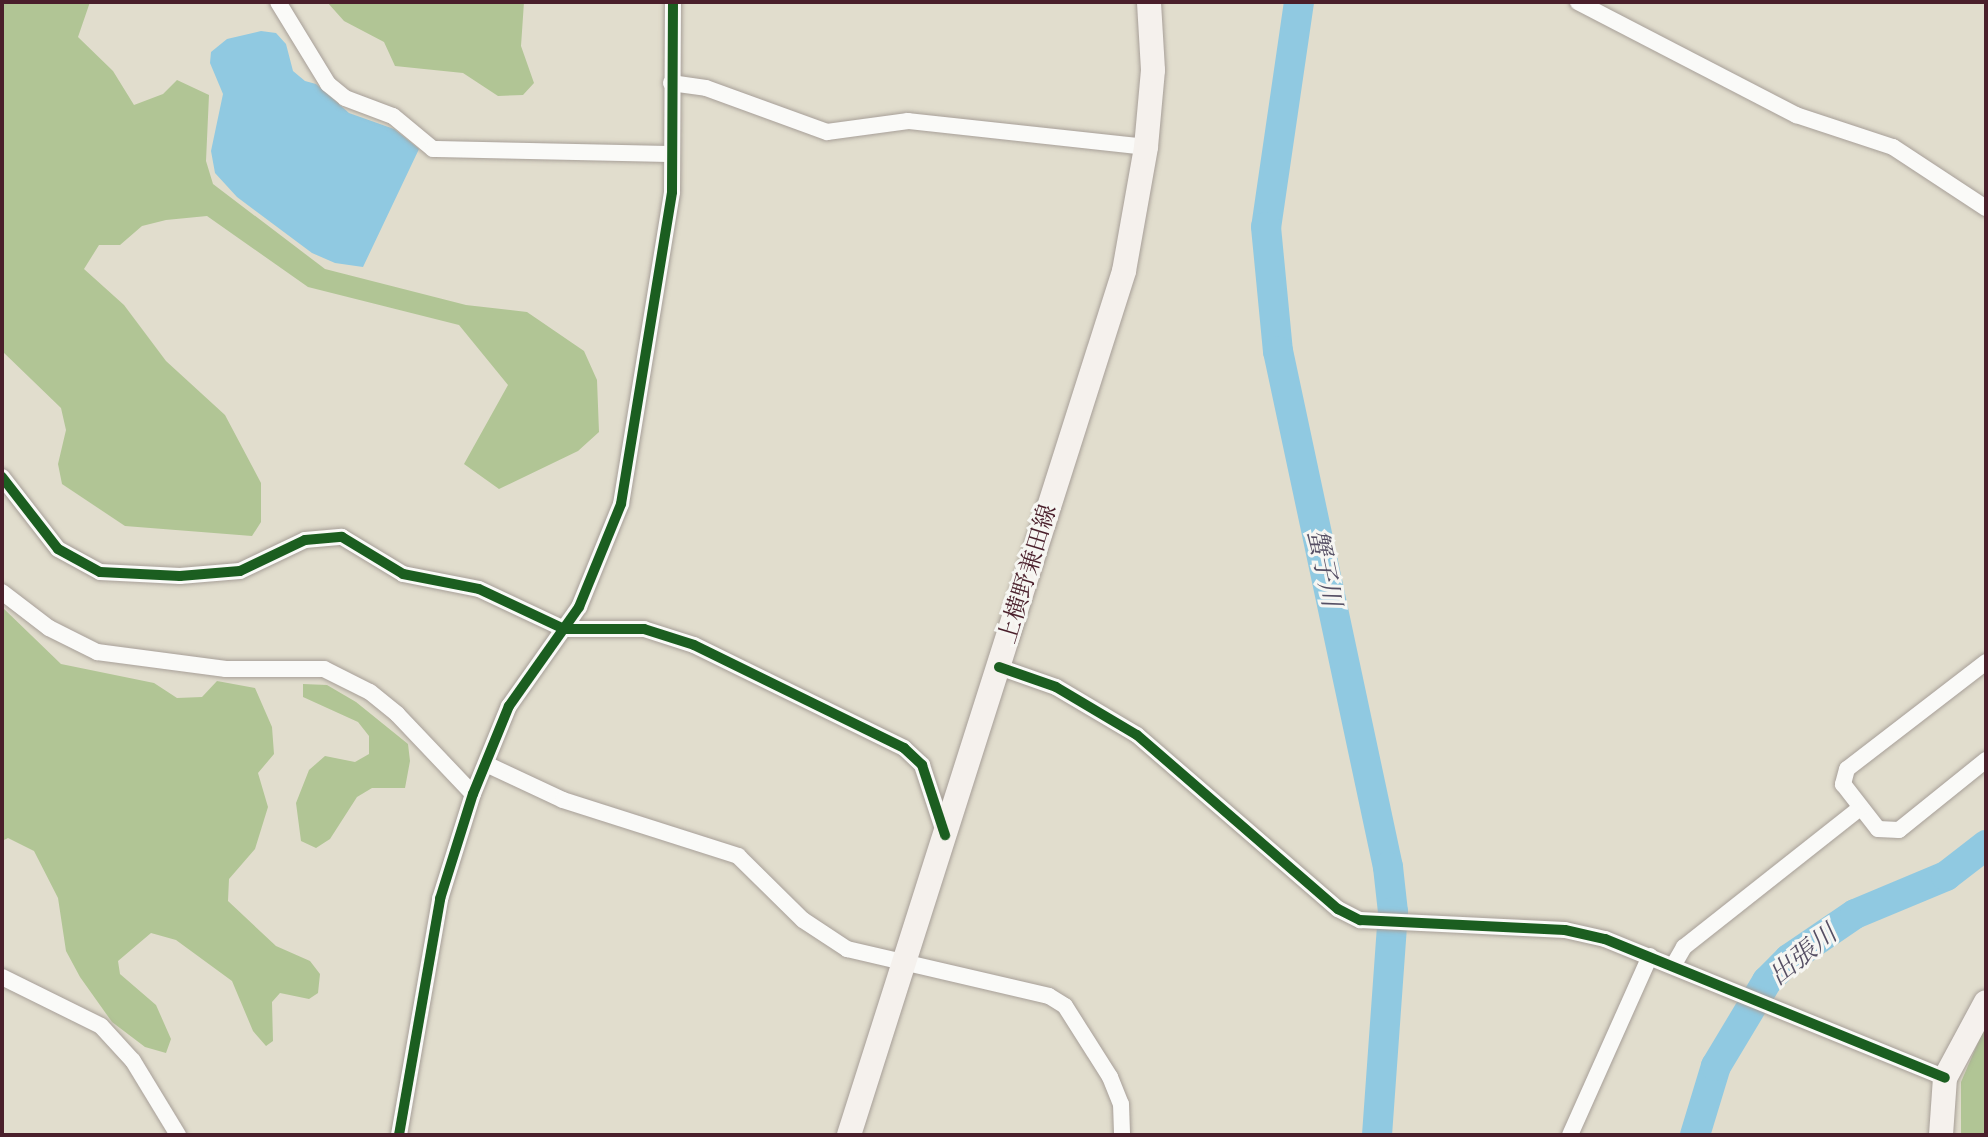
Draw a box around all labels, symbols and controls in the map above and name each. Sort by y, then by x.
street label: 上横野兼田線 [993,501,1063,647]
water label: 蟹子川 [1301,527,1347,609]
water label: 出張川 [1763,918,1843,992]

